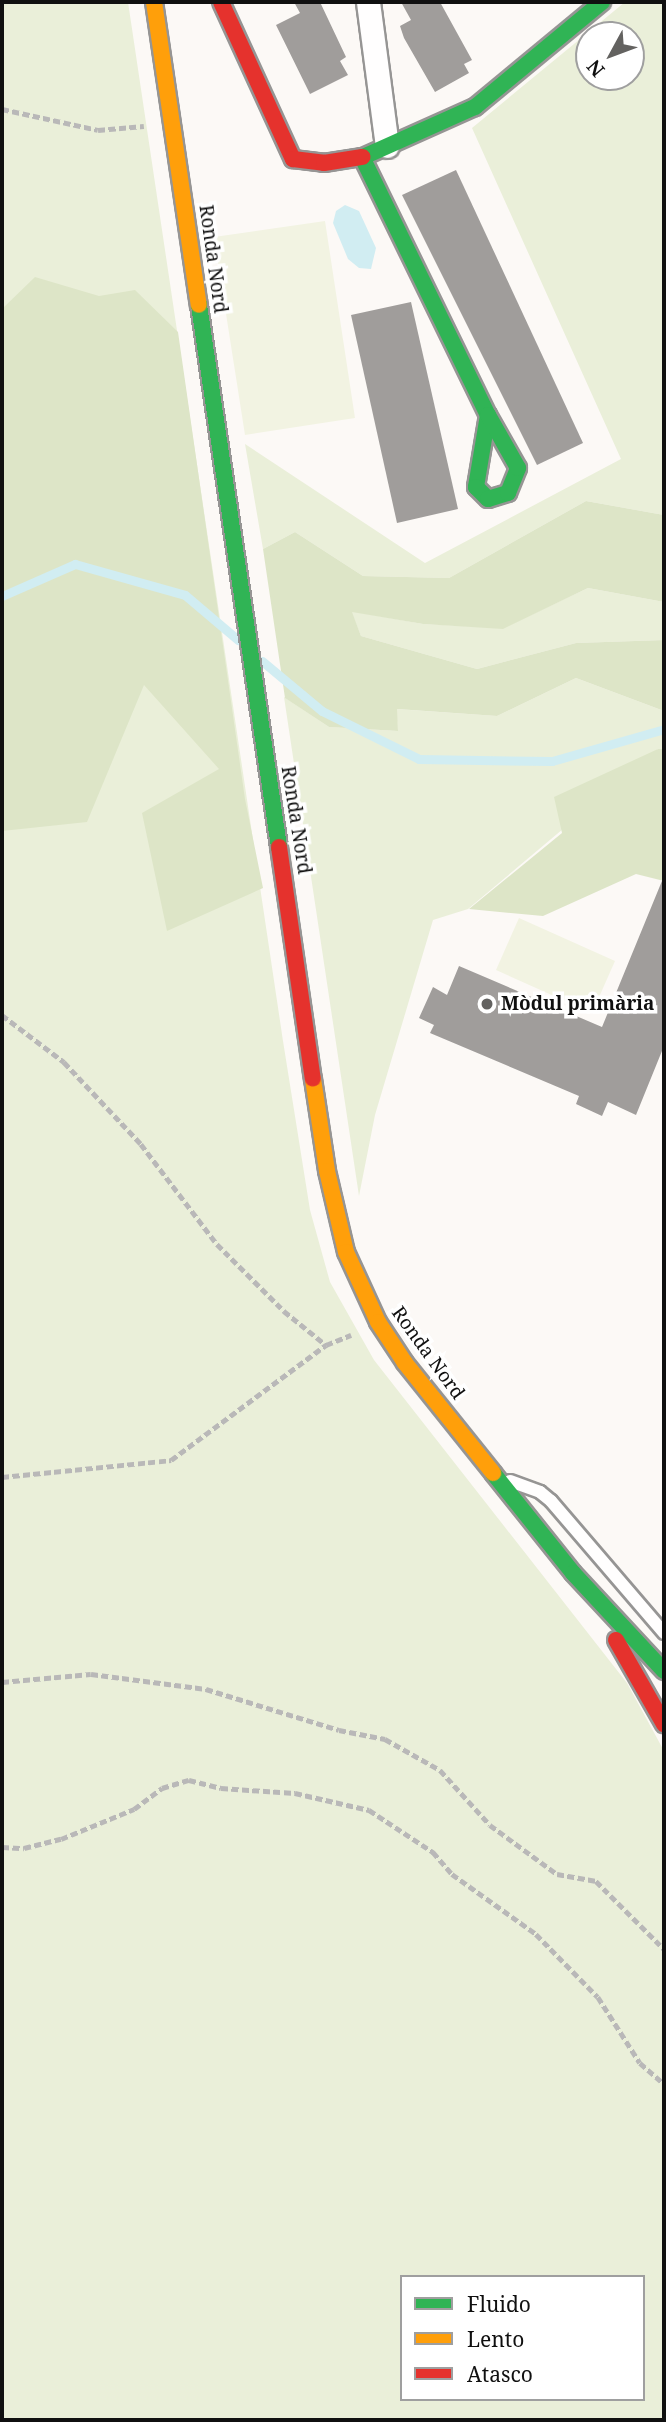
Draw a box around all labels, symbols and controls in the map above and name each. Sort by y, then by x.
north arrow [575,21,645,91]
text: N [581,54,610,83]
street label: Ronda Nord [194,203,232,315]
street label: Ronda Nord [276,764,316,876]
place label: Mòdul primària [501,993,654,1015]
marker: Mòdul primària [479,996,495,1012]
street label: Ronda Nord [387,1302,469,1404]
legend [400,2275,645,2401]
text: Fluido [467,2290,531,2318]
text: Lento [467,2325,524,2353]
text: Atasco [467,2360,533,2388]

